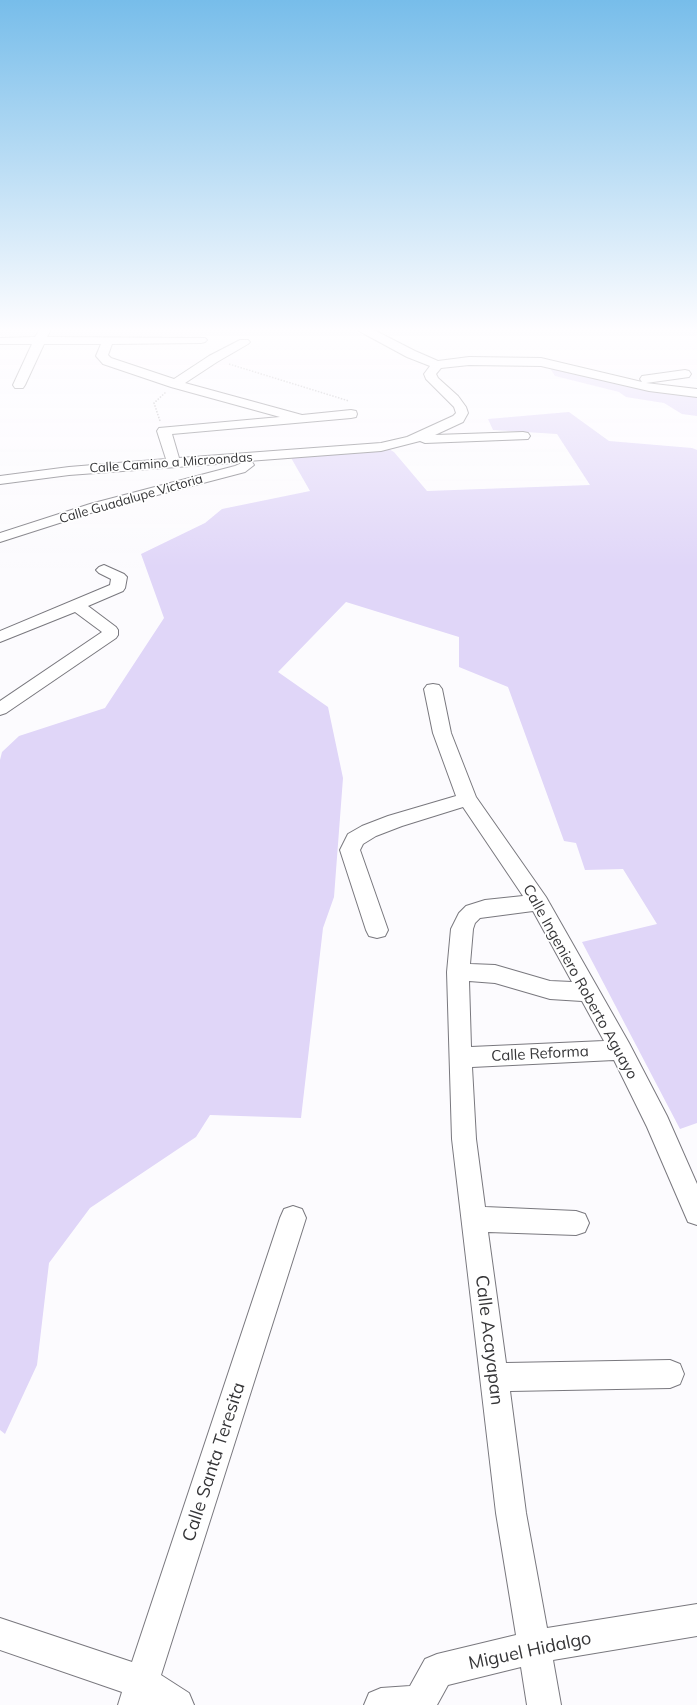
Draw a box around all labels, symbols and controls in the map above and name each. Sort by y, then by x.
street label: Calle Camino a Microondas [89,450,253,476]
street label: Calle Guadalupe Victoria [57,471,205,527]
street label: Calle Ingeniero Roberto Aguayo [519,881,641,1083]
street label: Calle Reforma [491,1042,589,1066]
street label: Calle Acayapan [470,1274,508,1406]
street label: Calle Santa Teresita [178,1380,250,1544]
street label: Miguel Hidalgo [467,1627,593,1675]

